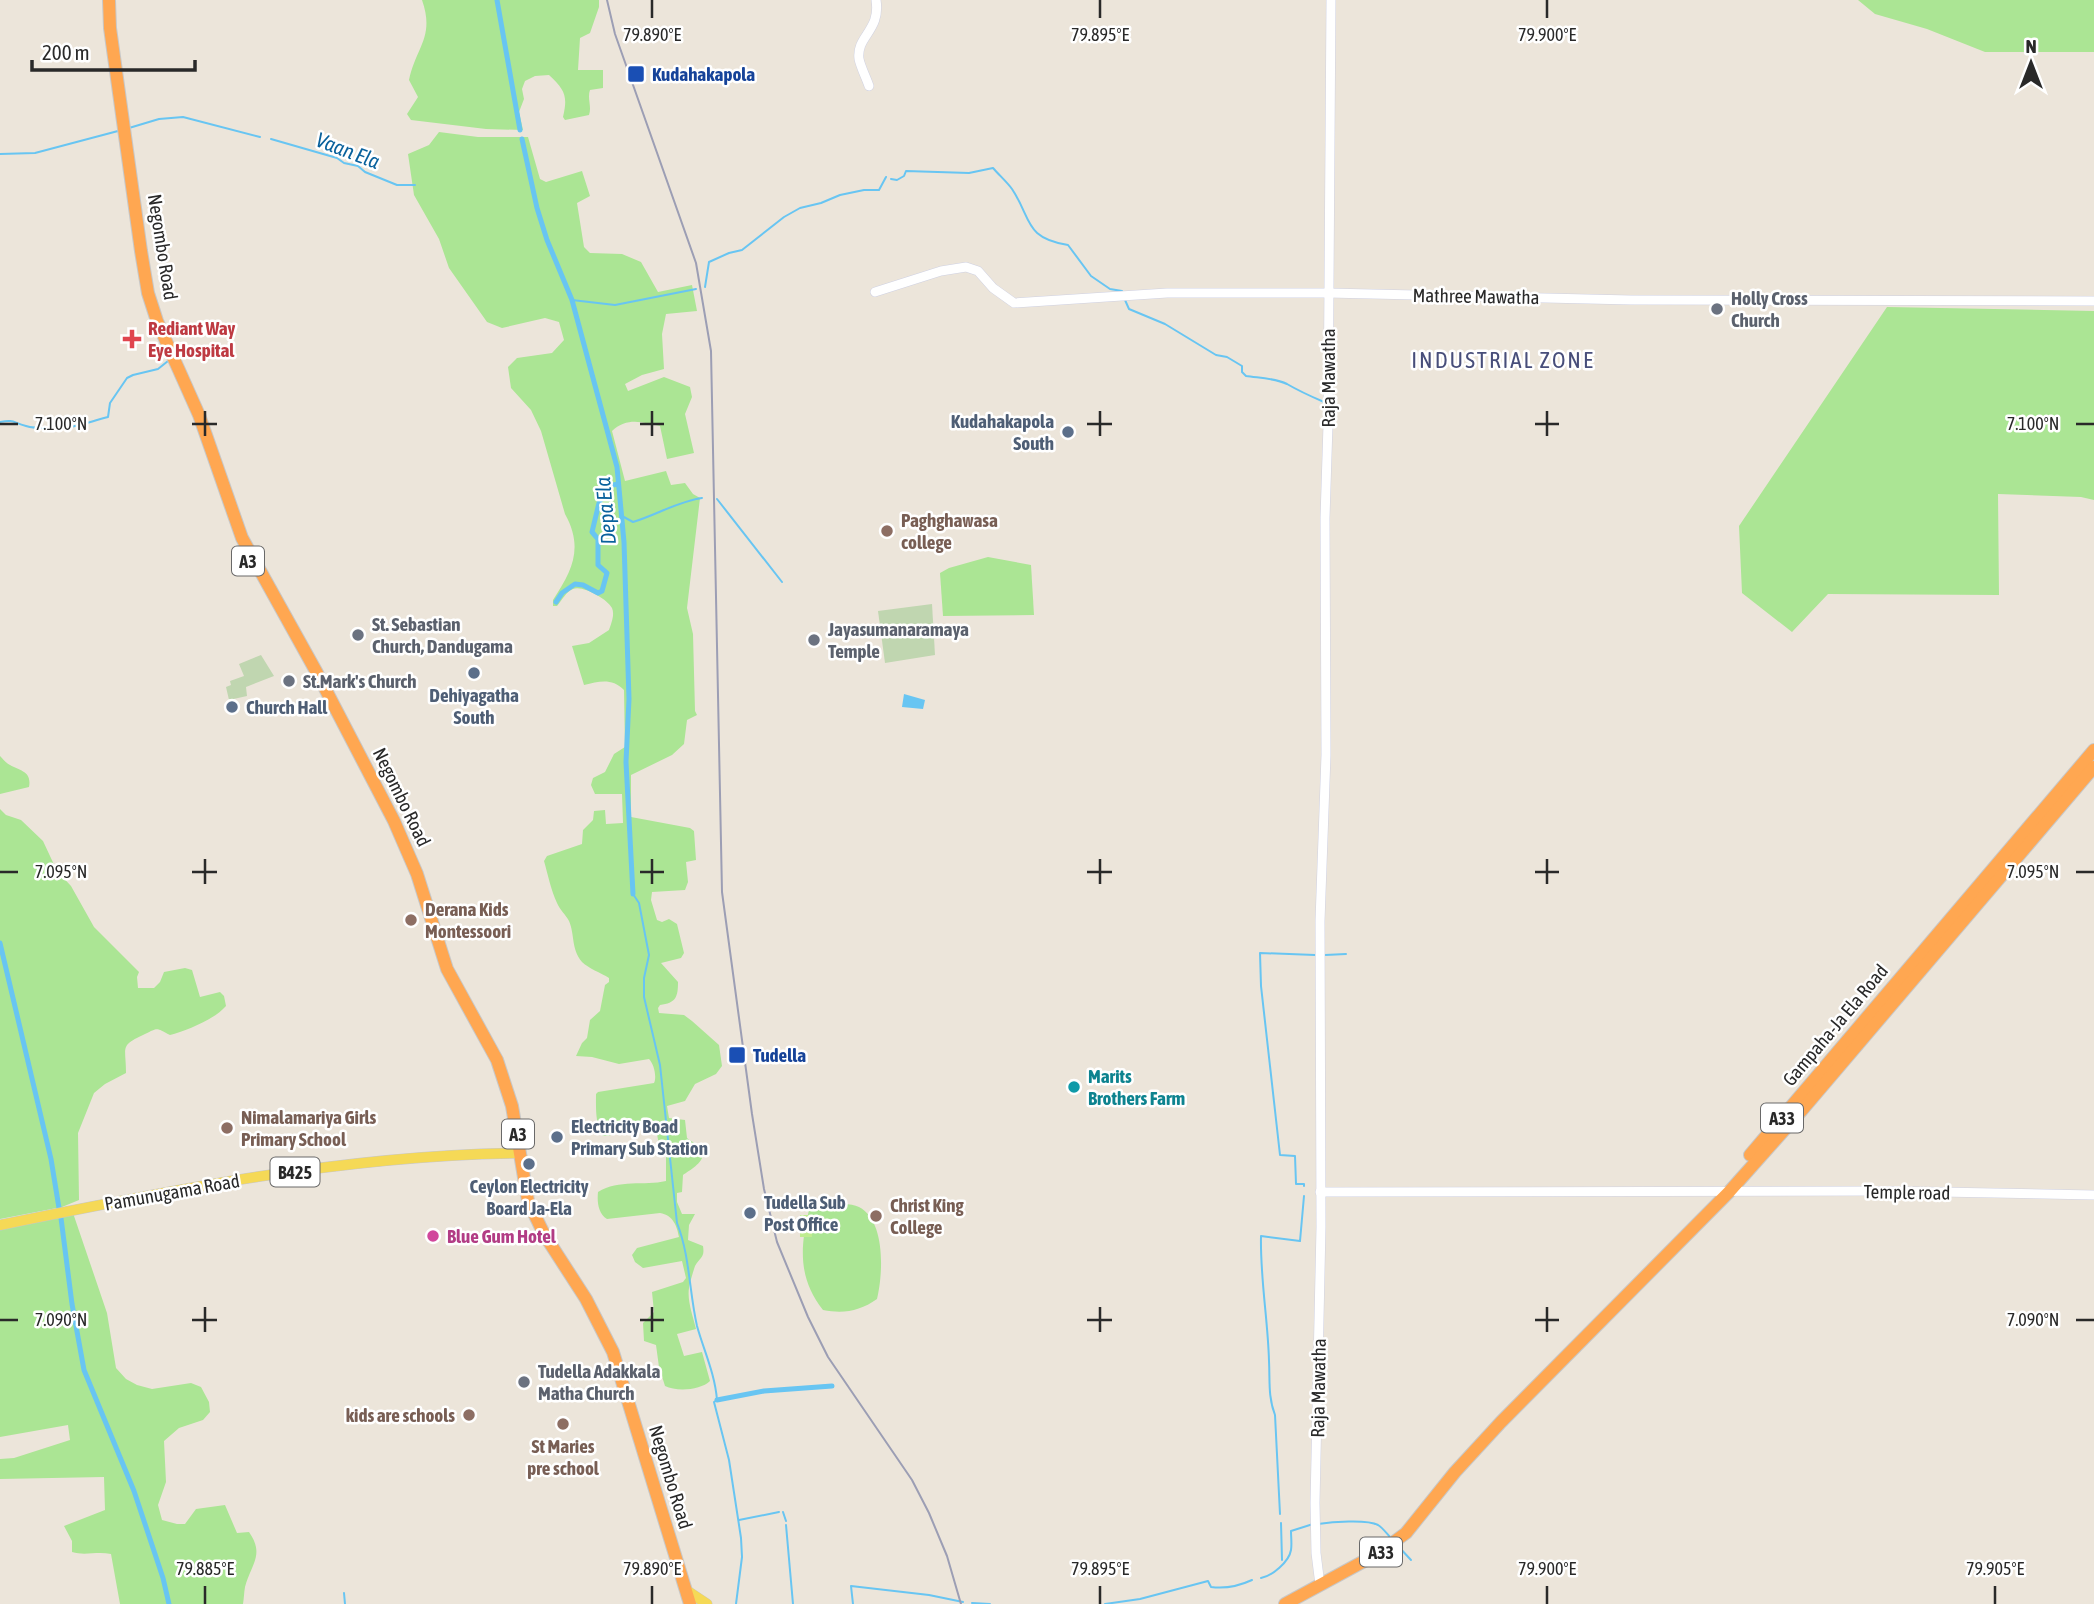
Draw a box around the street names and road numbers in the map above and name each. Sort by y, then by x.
street label: Negombo Road [144,192,182,302]
street label: Mathree Mawatha [1412,284,1540,308]
street label: Raja Mawatha [1317,328,1339,428]
road number: A3 [232,546,264,576]
street label: Negombo Road [369,744,435,850]
street label: Gampaha-Ja Ela Road [1778,960,1892,1090]
road number: A33 [1761,1104,1803,1133]
road number: A3 [502,1120,534,1148]
road number: B425 [270,1157,320,1186]
street label: Pamunugama Road [103,1169,241,1215]
street label: Temple road [1863,1180,1951,1204]
street label: Raja Mawatha [1306,1338,1330,1438]
street label: Negombo Road [645,1423,697,1531]
road number: A33 [1360,1538,1402,1567]

